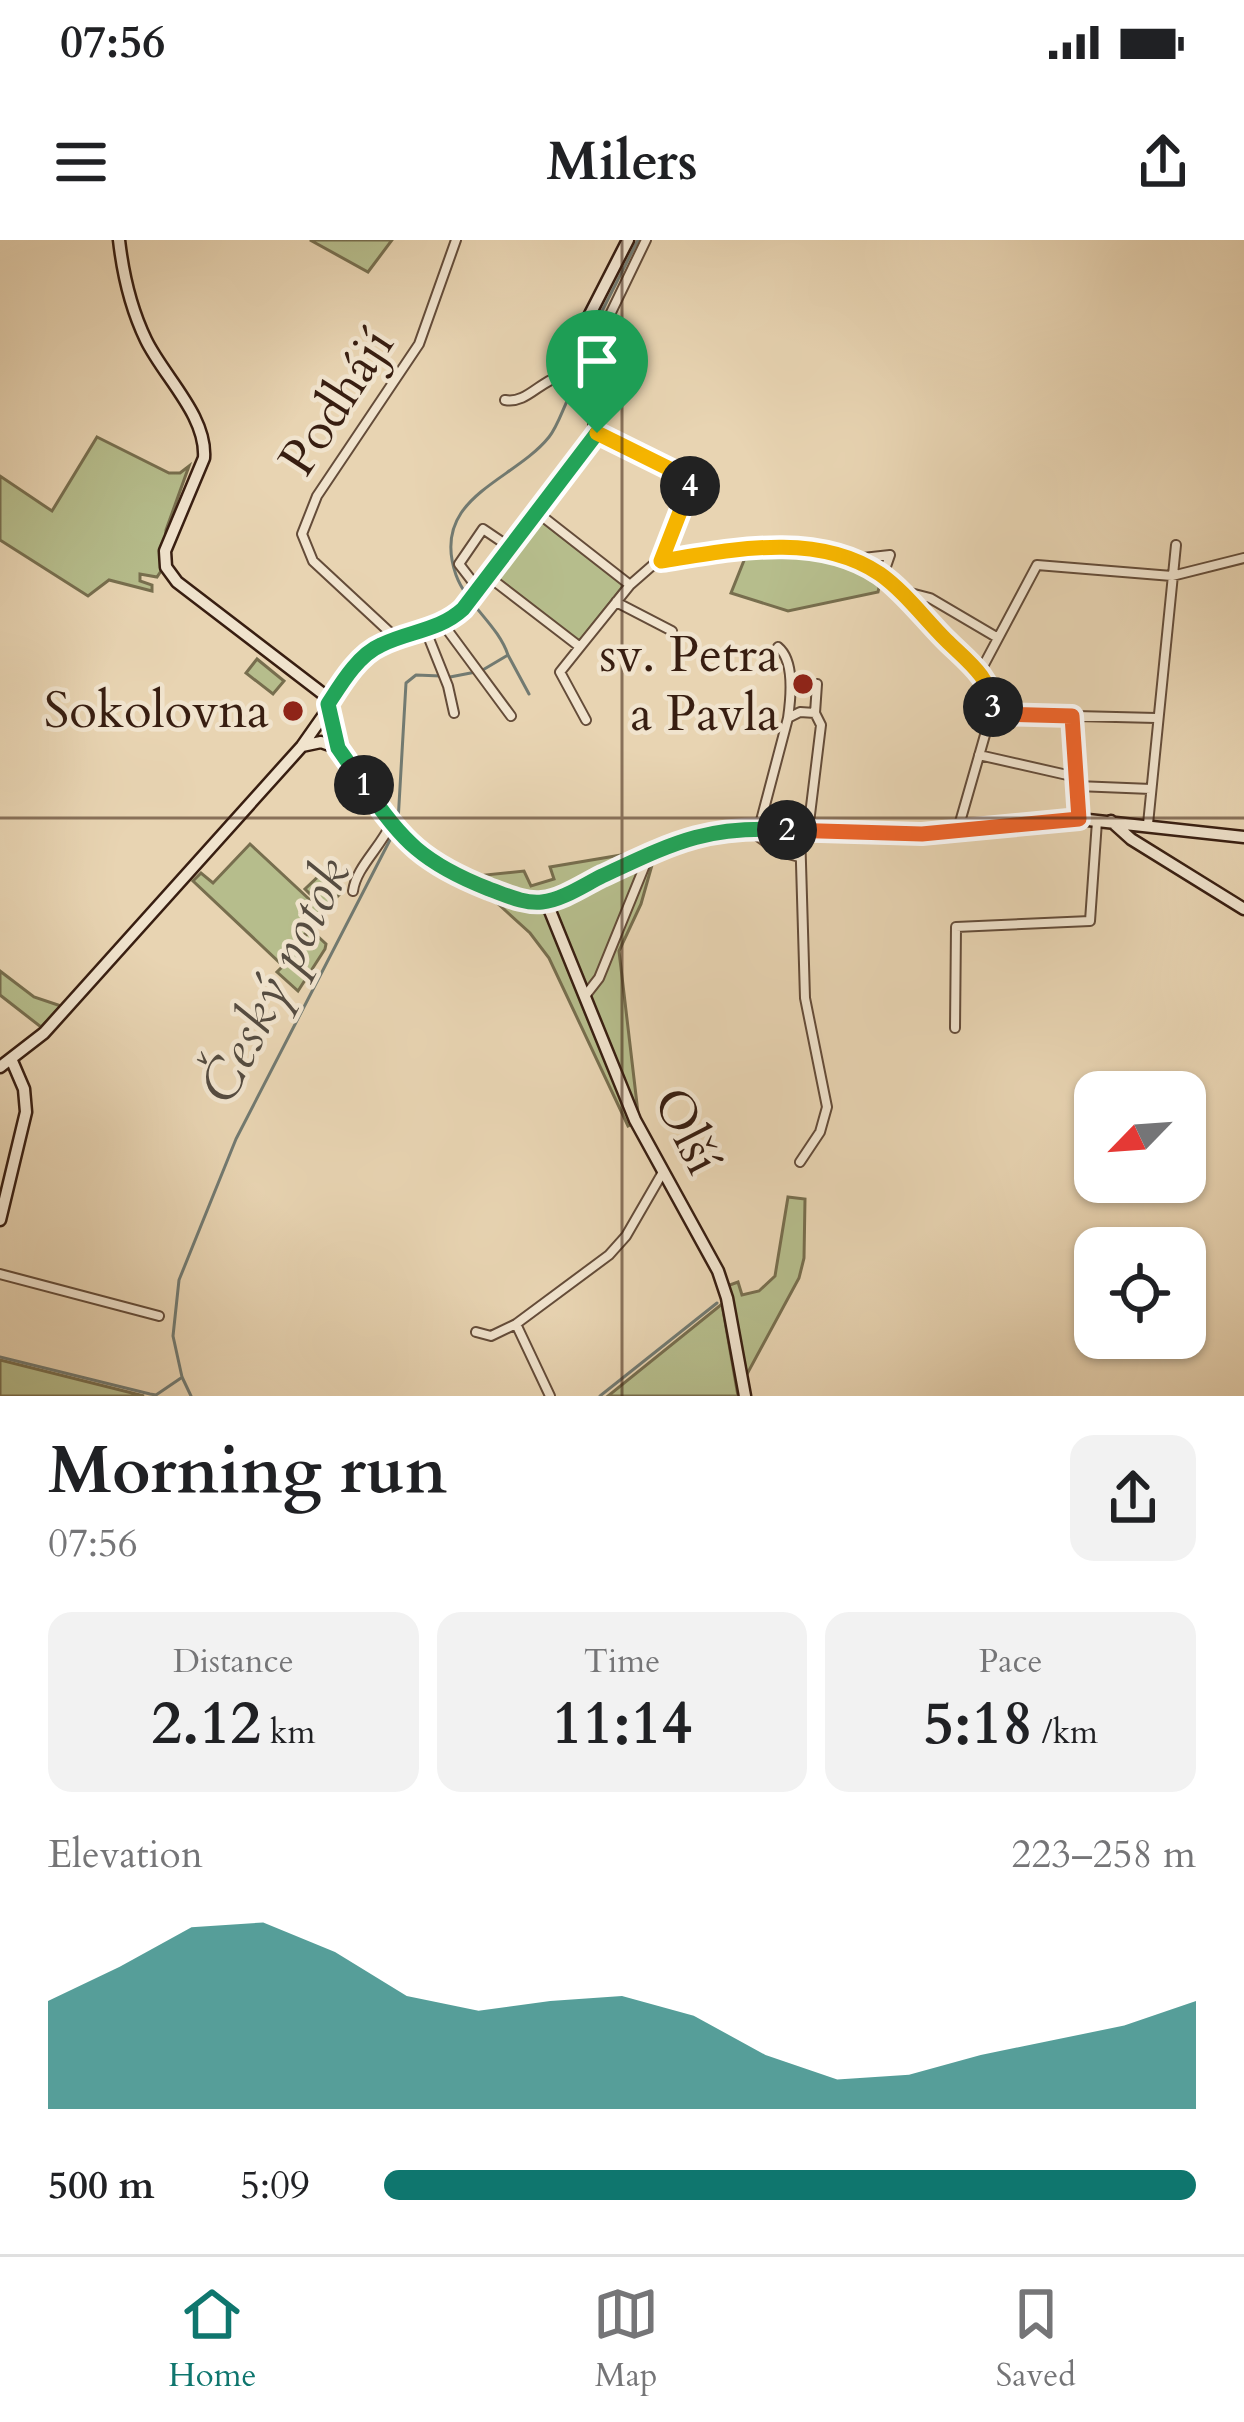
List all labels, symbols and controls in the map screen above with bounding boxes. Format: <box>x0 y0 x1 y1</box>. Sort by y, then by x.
text: 07:56 <box>60 12 165 73</box>
text: Milers <box>546 126 698 199</box>
icon: menu <box>48 129 114 195</box>
icon: share <box>1130 129 1196 195</box>
pin <box>546 310 648 433</box>
street label: Podhájí <box>263 314 411 490</box>
icon: arrive <box>564 328 630 394</box>
pin: 4 <box>660 456 720 516</box>
text: 4 <box>682 463 698 508</box>
place label: sv. Petra a Pavla <box>599 620 779 749</box>
marker: sv. Petra a Pavla <box>790 671 816 697</box>
place label: Sokolovna <box>44 676 269 746</box>
pin: 3 <box>963 677 1023 737</box>
text: 3 <box>985 684 1001 729</box>
marker: Sokolovna <box>280 698 306 724</box>
pin: 1 <box>334 755 394 815</box>
text: 1 <box>356 762 372 807</box>
pin: 2 <box>757 800 817 860</box>
text: 2 <box>779 807 795 852</box>
water label: Český potok <box>183 845 369 1116</box>
north arrow <box>1074 1071 1206 1203</box>
map controls <box>1074 1071 1206 1359</box>
street label: Olší <box>636 1076 738 1186</box>
button: locate <box>1074 1227 1206 1359</box>
text: Morning run <box>48 1427 447 1516</box>
button: share <box>1070 1435 1196 1561</box>
text: 07:56 <box>48 1517 138 1570</box>
text: Distance <box>173 1639 294 1684</box>
text: Time <box>584 1639 660 1684</box>
text: Pace <box>979 1639 1043 1684</box>
text: 2.12 <box>151 1684 261 1765</box>
text: 11:14 <box>552 1684 692 1765</box>
text: 5:18 <box>923 1684 1033 1765</box>
text: km <box>261 1710 315 1755</box>
text: /km <box>1033 1710 1098 1755</box>
text: Elevation <box>48 1828 203 1881</box>
text: 223–258 m <box>1011 1828 1196 1881</box>
text: 500 m <box>48 2159 154 2212</box>
text: 5:09 <box>240 2159 310 2212</box>
tab: Home <box>168 2281 257 2398</box>
tab: Map <box>593 2281 659 2398</box>
tab: Saved <box>996 2281 1076 2398</box>

